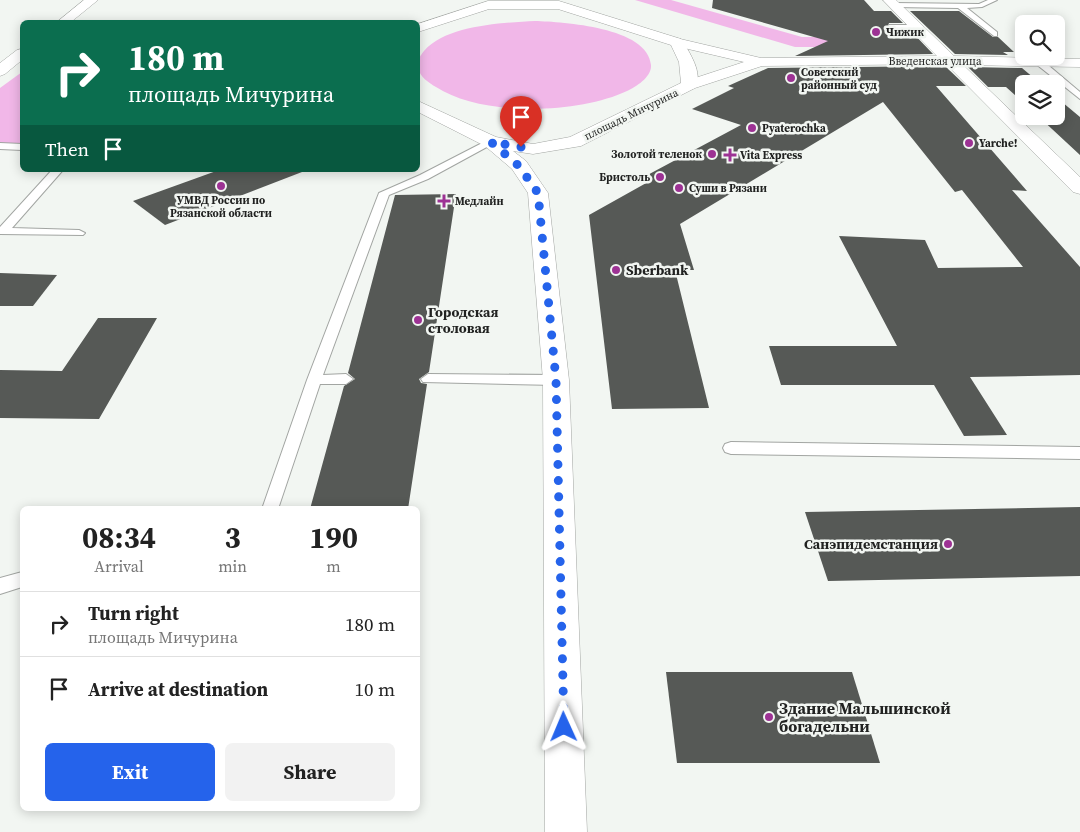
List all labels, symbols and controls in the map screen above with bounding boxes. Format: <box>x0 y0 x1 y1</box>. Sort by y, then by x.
map controls <box>1015 15 1065 125</box>
button: search <box>1015 15 1065 65</box>
place label: Чижик <box>886 25 924 40</box>
marker: Чижик <box>870 26 882 38</box>
text: 180 m <box>128 34 224 82</box>
icon: right <box>45 40 110 105</box>
street label: Введенская улица <box>889 54 982 69</box>
place label: Советский районный суд <box>801 65 877 93</box>
marker: Советский районный суд <box>785 72 797 84</box>
button: layers <box>1015 75 1065 125</box>
text: площадь Мичурина <box>128 79 334 109</box>
street label: площадь Мичурина <box>582 85 681 144</box>
pin <box>500 96 542 147</box>
icon: arrive <box>507 103 535 131</box>
place label: Pyaterochka <box>762 121 826 136</box>
marker: Pyaterochka <box>746 122 758 134</box>
icon: arrive <box>99 135 127 163</box>
text: Then <box>45 136 89 162</box>
place label: Yarche! <box>979 136 1017 151</box>
marker: Yarche! <box>963 137 975 149</box>
place label: Золотой теленок <box>611 147 703 162</box>
marker: Золотой теленок <box>706 148 718 160</box>
place label: Vita Express <box>740 148 802 163</box>
marker: Vita Express <box>724 149 736 161</box>
place label: Бристоль <box>599 170 650 185</box>
marker: Бристоль <box>654 171 666 183</box>
marker: УМВД России по Рязанской области <box>215 180 227 192</box>
place label: Суши в Рязани <box>689 181 767 196</box>
marker: Суши в Рязани <box>673 182 685 194</box>
place label: УМВД России по Рязанской области <box>170 193 272 221</box>
marker: Медлайн <box>437 194 451 208</box>
place label: Медлайн <box>455 194 504 209</box>
place label: Sberbank <box>626 260 689 280</box>
marker: Sberbank <box>610 264 622 276</box>
place label: Городская столовая <box>428 302 498 338</box>
marker: Городская столовая <box>412 314 424 326</box>
text: 08:34 <box>82 517 156 558</box>
text: 3 <box>224 517 241 558</box>
text: 190 <box>309 517 358 558</box>
place label: Санэпидемстанция <box>804 534 938 554</box>
marker: Санэпидемстанция <box>942 538 954 550</box>
text: Arrival <box>94 555 144 577</box>
text: min <box>218 555 247 577</box>
text: m <box>326 555 341 577</box>
text: Turn right <box>88 600 179 626</box>
icon: right <box>45 610 73 638</box>
text: 180 m <box>345 611 395 637</box>
text: площадь Мичурина <box>88 626 238 648</box>
icon: arrive <box>45 675 73 703</box>
text: Arrive at destination <box>88 676 268 702</box>
text: 10 m <box>354 676 395 702</box>
place label: Здание Мальшинской богадельни <box>779 697 951 737</box>
position arrow <box>537 700 589 752</box>
marker: Здание Мальшинской богадельни <box>763 711 775 723</box>
button: Exit <box>45 743 215 801</box>
button: Share <box>225 743 395 801</box>

